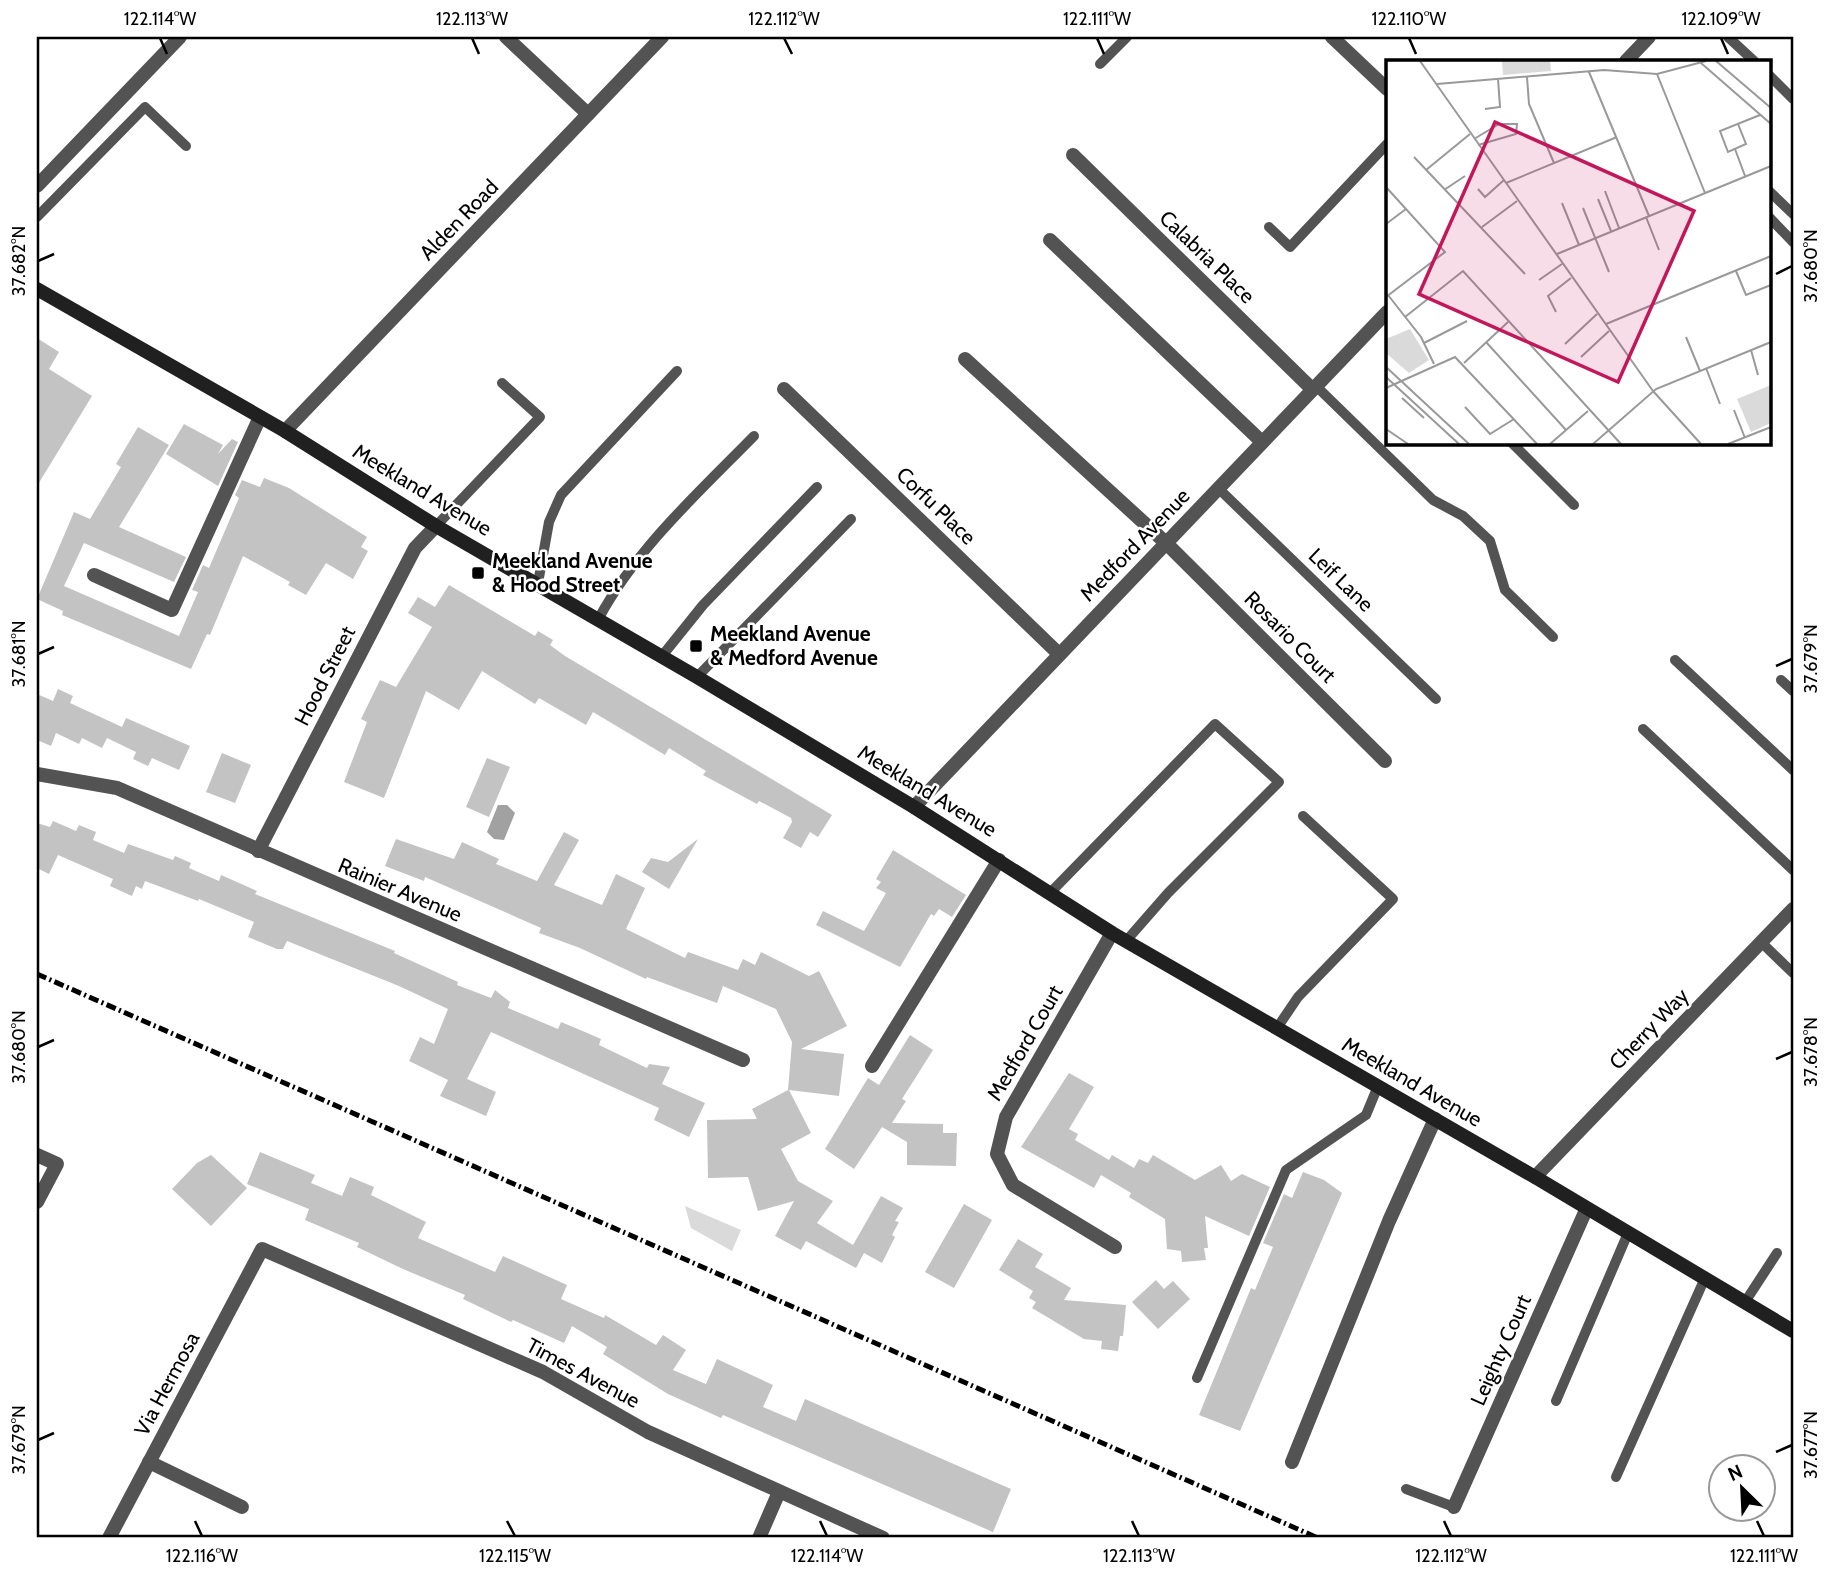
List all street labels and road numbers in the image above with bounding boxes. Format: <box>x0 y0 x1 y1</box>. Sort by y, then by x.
street label: Alden Road <box>414 174 503 265</box>
street label: Calabria Place <box>1155 205 1260 308</box>
street label: Meekland Avenue <box>348 438 496 541</box>
street label: Corfu Place <box>891 462 981 550</box>
street label: Medford Avenue <box>1075 483 1195 606</box>
street label: Leif Lane <box>1304 543 1379 617</box>
street label: Rosario Court <box>1239 586 1341 688</box>
street label: Hood Street <box>289 622 360 730</box>
street label: Meekland Avenue <box>853 739 1001 842</box>
street label: Rainier Avenue <box>335 852 466 927</box>
street label: Medford Court <box>981 981 1068 1105</box>
street label: Cherry Way <box>1604 983 1694 1074</box>
street label: Meekland Avenue <box>1338 1031 1487 1132</box>
street label: Leighty Court <box>1465 1291 1536 1409</box>
street label: Via Hermosa <box>129 1328 204 1440</box>
street label: Times Avenue <box>522 1332 644 1413</box>

